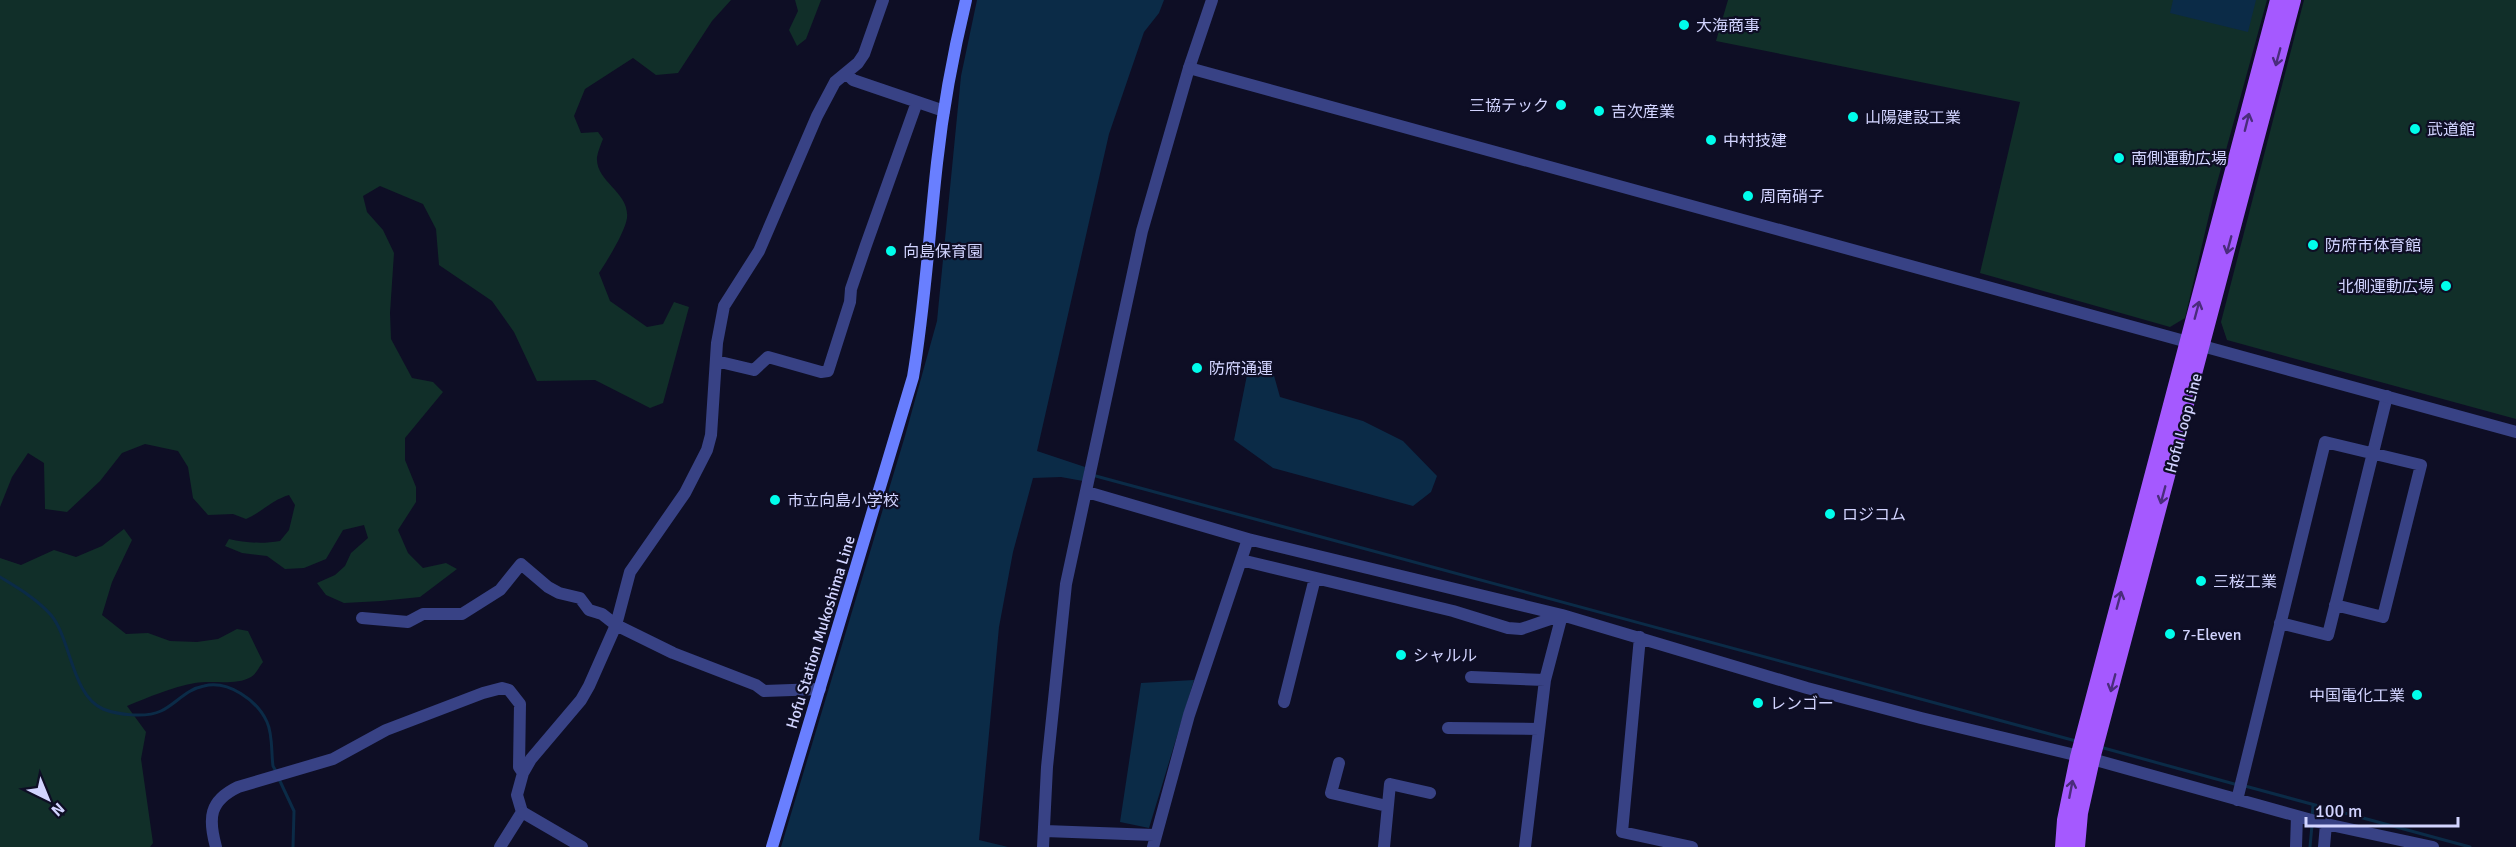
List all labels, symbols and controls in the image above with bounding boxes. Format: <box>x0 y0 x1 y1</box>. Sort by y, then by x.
place label: 大海商事 <box>1696 16 1760 36</box>
marker: 大海商事 <box>1677 18 1691 32</box>
one-way arrow <box>2272 47 2284 66</box>
place label: 三協テック <box>1469 96 1549 116</box>
marker: 三協テック <box>1554 98 1568 112</box>
place label: 吉次産業 <box>1611 102 1675 122</box>
marker: 吉次産業 <box>1592 104 1606 118</box>
place label: 山陽建設工業 <box>1865 108 1961 128</box>
marker: 山陽建設工業 <box>1846 110 1860 124</box>
one-way arrow <box>2242 113 2253 132</box>
place label: 武道館 <box>2427 120 2475 140</box>
marker: 武道館 <box>2408 122 2422 136</box>
place label: 中村技建 <box>1723 131 1787 151</box>
marker: 中村技建 <box>1704 133 1718 147</box>
place label: 南側運動広場 <box>2131 149 2227 169</box>
marker: 南側運動広場 <box>2112 151 2126 165</box>
place label: 周南硝子 <box>1760 187 1824 207</box>
marker: 周南硝子 <box>1741 189 1755 203</box>
one-way arrow <box>2223 236 2235 255</box>
place label: 防府市体育館 <box>2325 236 2421 256</box>
marker: 防府市体育館 <box>2306 238 2320 252</box>
place label: 向島保育園 <box>903 242 983 262</box>
marker: 向島保育園 <box>884 244 898 258</box>
place label: 北側運動広場 <box>2338 277 2434 297</box>
marker: 北側運動広場 <box>2439 279 2453 293</box>
one-way arrow <box>2191 301 2203 320</box>
place label: 防府通運 <box>1209 359 1273 379</box>
marker: 防府通運 <box>1190 361 1204 375</box>
street label: Hofu Loop Line <box>2161 371 2207 475</box>
one-way arrow <box>2157 485 2169 504</box>
place label: 市立向島小学校 <box>787 491 899 511</box>
marker: 市立向島小学校 <box>768 493 782 507</box>
place label: ロジコム <box>1842 505 1906 525</box>
marker: ロジコム <box>1823 507 1837 521</box>
street label: Hofu Station Mukoshima Line <box>782 533 860 731</box>
place label: 三桜工業 <box>2213 572 2277 592</box>
marker: 三桜工業 <box>2194 574 2208 588</box>
one-way arrow <box>2114 591 2125 610</box>
place label: 7-Eleven <box>2182 625 2241 645</box>
marker: 7-Eleven <box>2163 627 2177 641</box>
place label: シャルル <box>1413 646 1477 666</box>
marker: シャルル <box>1394 648 1408 662</box>
one-way arrow <box>2107 673 2118 692</box>
place label: 中国電化工業 <box>2309 686 2405 706</box>
marker: 中国電化工業 <box>2410 688 2424 702</box>
place label: レンゴー <box>1770 694 1834 714</box>
marker: レンゴー <box>1751 696 1765 710</box>
north arrow <box>18 769 78 829</box>
one-way arrow <box>2066 780 2077 799</box>
scale bar <box>2306 790 2458 828</box>
text: N <box>47 798 68 820</box>
text: 100 m <box>2315 800 2362 822</box>

